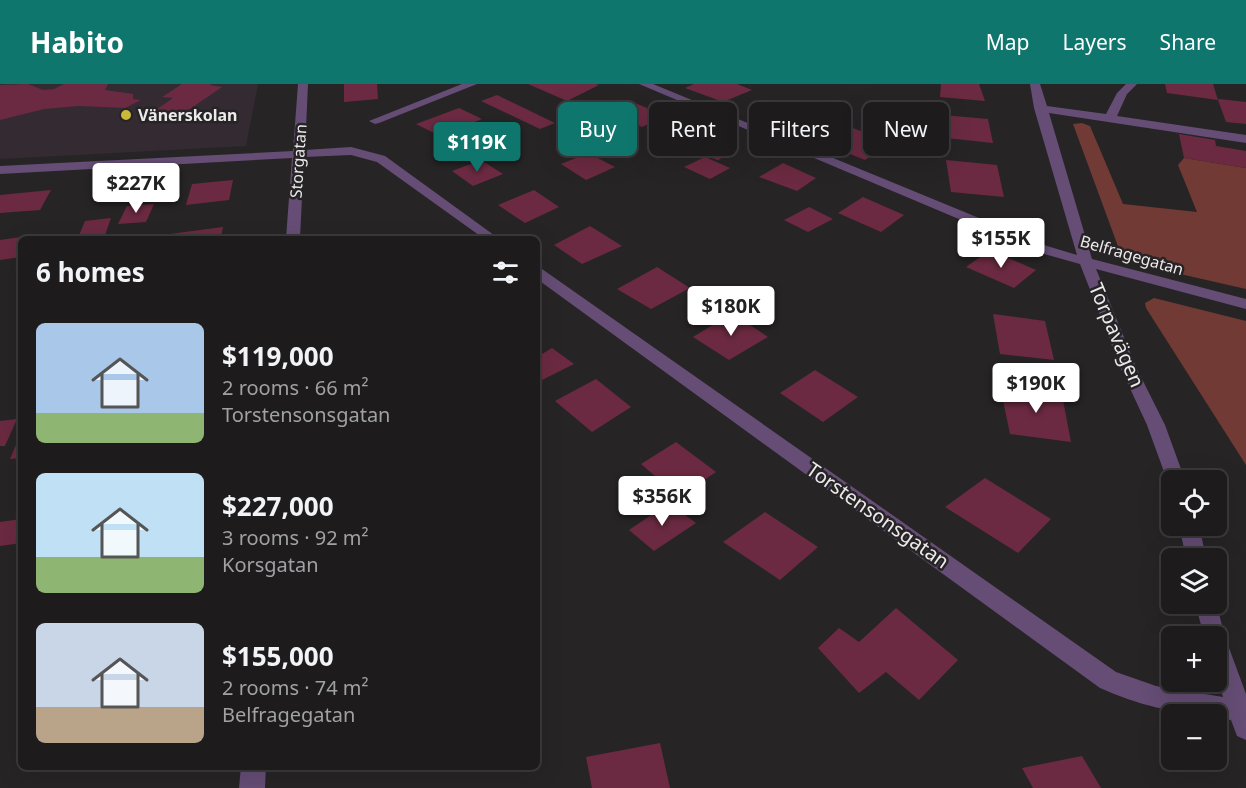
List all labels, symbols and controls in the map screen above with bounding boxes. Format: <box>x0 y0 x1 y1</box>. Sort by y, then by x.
text: Habito <box>30 23 124 61</box>
text: Map <box>986 28 1030 56</box>
text: Layers <box>1063 28 1127 56</box>
text: Share <box>1160 28 1216 56</box>
chip: Buy <box>558 102 637 156</box>
chip: Rent <box>649 102 737 156</box>
chip: Filters <box>749 102 851 156</box>
chip: New <box>863 102 949 156</box>
place label: Vänerskolan <box>138 104 237 126</box>
marker: Vänerskolan <box>119 108 133 122</box>
pin: $119K <box>435 122 519 173</box>
street label: Storgatan <box>284 123 312 199</box>
text: $119K <box>447 128 507 155</box>
pin: $227K <box>94 163 178 214</box>
text: $227K <box>106 169 166 196</box>
pin: $155K <box>959 218 1043 269</box>
text: $155K <box>971 224 1031 251</box>
street label: Belfragegatan <box>1078 230 1186 280</box>
text: 6 homes <box>36 254 145 290</box>
icon: filters <box>489 256 522 289</box>
street label: Torpavägen <box>1083 279 1151 391</box>
pin: $180K <box>689 286 773 337</box>
text: $180K <box>701 292 761 319</box>
text: $119,000 <box>222 338 334 374</box>
icon: home <box>84 347 156 419</box>
pin: $190K <box>994 363 1078 414</box>
text: $190K <box>1006 369 1066 396</box>
text: 2 rooms · 66 m² <box>222 374 369 401</box>
text: Torstensonsgatan <box>222 401 390 428</box>
street label: Torstensonsgatan <box>801 456 955 574</box>
map controls <box>1161 470 1227 770</box>
button: locate <box>1161 470 1227 536</box>
pin: $356K <box>620 476 704 527</box>
text: $356K <box>632 482 692 509</box>
text: $227,000 <box>222 488 334 524</box>
icon: home <box>84 497 156 569</box>
text: 3 rooms · 92 m² <box>222 524 369 551</box>
button: layers <box>1161 548 1227 614</box>
text: Korsgatan <box>222 551 319 578</box>
button: + <box>1161 626 1227 692</box>
text: $155,000 <box>222 638 334 674</box>
icon: home <box>84 647 156 719</box>
text: 2 rooms · 74 m² <box>222 674 369 701</box>
text: Belfragegatan <box>222 701 355 728</box>
button: − <box>1161 704 1227 770</box>

